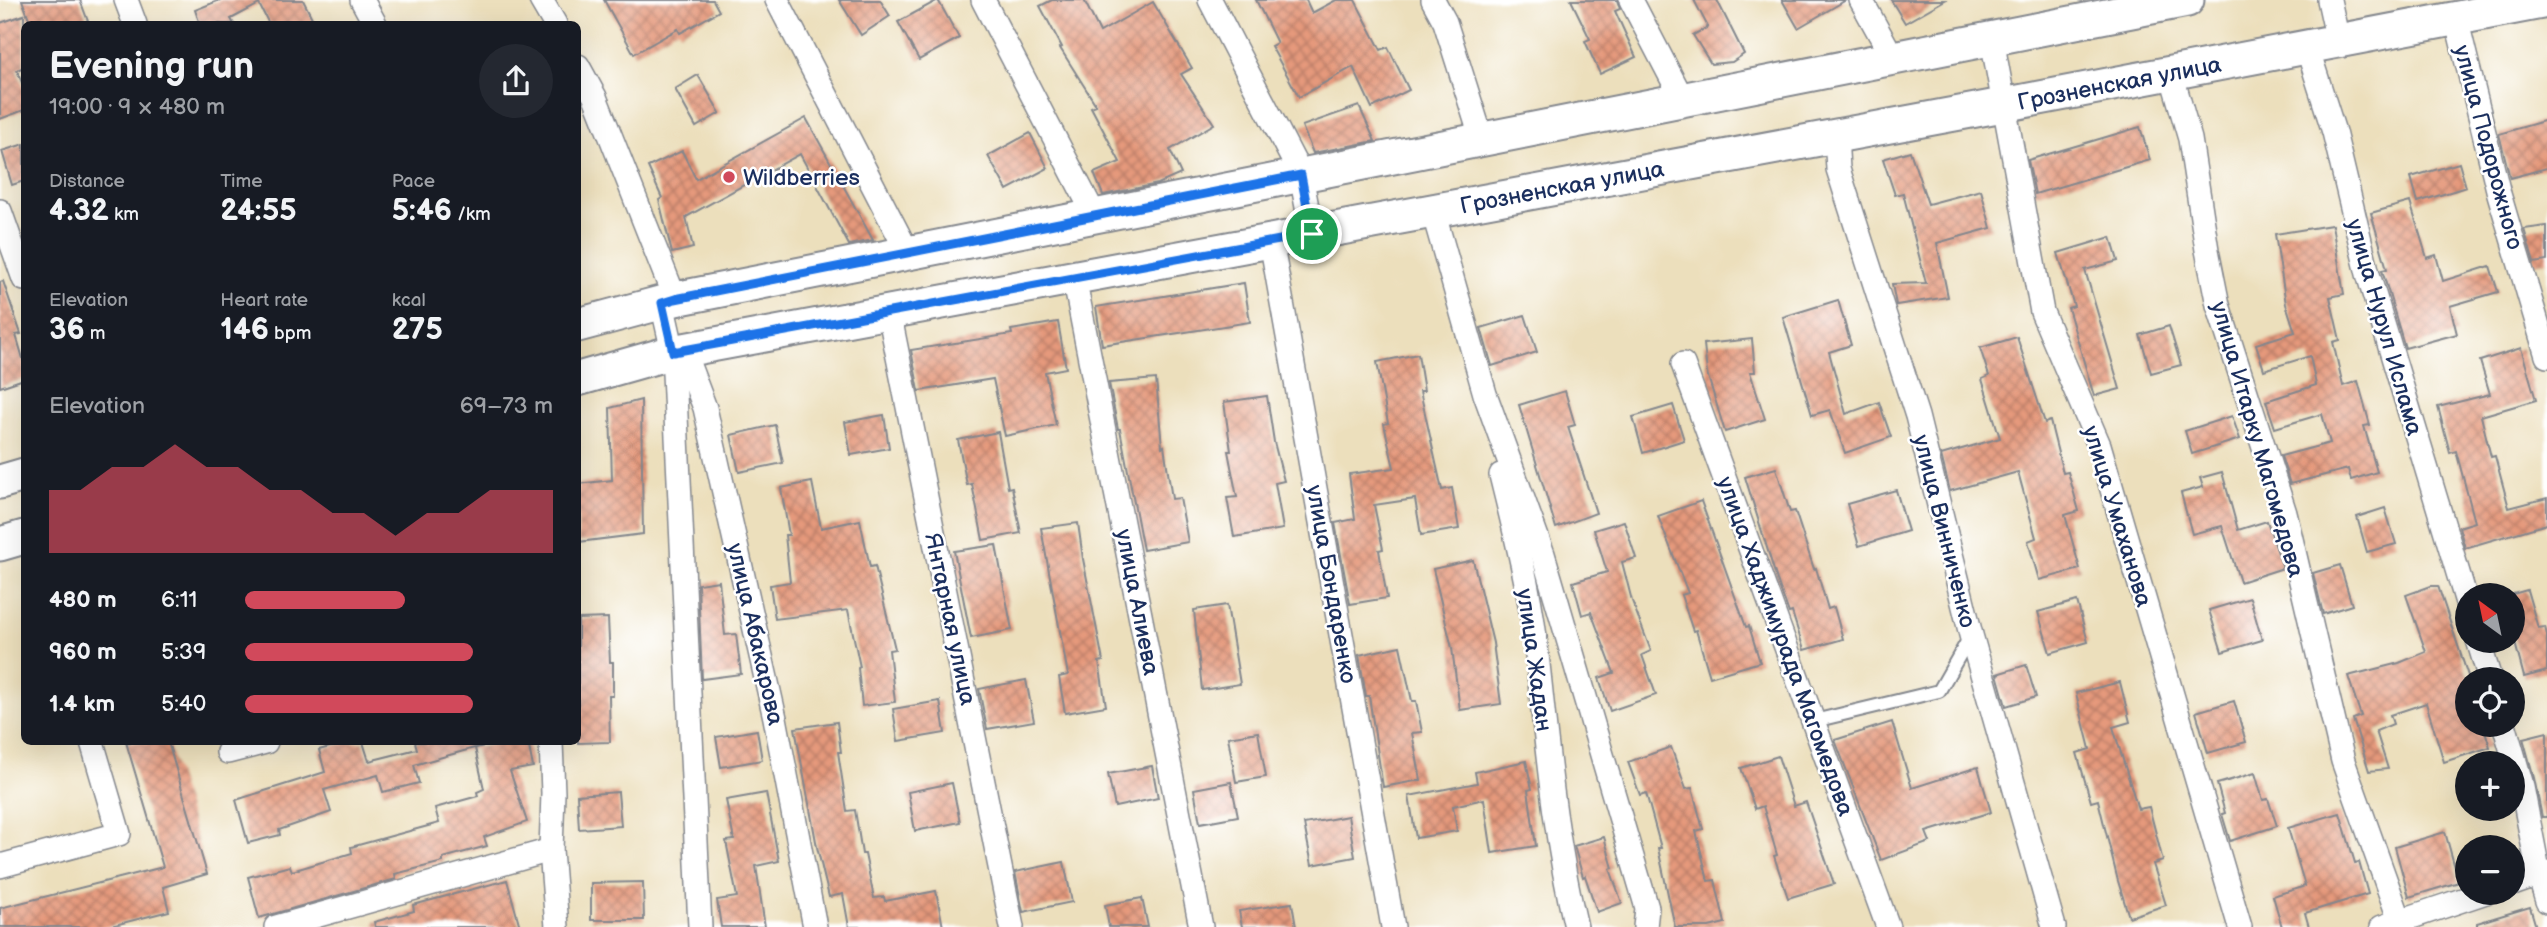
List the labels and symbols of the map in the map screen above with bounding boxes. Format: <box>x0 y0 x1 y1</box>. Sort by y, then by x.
street label: улица Подорожного <box>2447 42 2529 253</box>
street label: Грозненская улица <box>2015 50 2224 117</box>
street label: Грозненская улица <box>1458 155 1667 221</box>
place label: Wildberries <box>743 164 860 192</box>
marker: Wildberries <box>721 169 737 185</box>
pin <box>1282 204 1342 264</box>
street label: улица Нурул Ислама <box>2340 216 2428 439</box>
street label: улица Итарку Магомедова <box>2204 298 2310 581</box>
street label: улица Умаханова <box>2076 422 2158 611</box>
street label: улица Винниченко <box>1907 432 1982 631</box>
street label: улица Хаджимурада Магомедова <box>1710 473 1860 820</box>
street label: улица Бондаренко <box>1300 483 1362 686</box>
street label: улица Алиева <box>1109 527 1165 678</box>
street label: Янтарная улица <box>918 531 982 708</box>
street label: улица Абакарова <box>720 540 790 728</box>
north arrow <box>2455 583 2525 653</box>
street label: улица Жадан <box>1510 587 1558 733</box>

